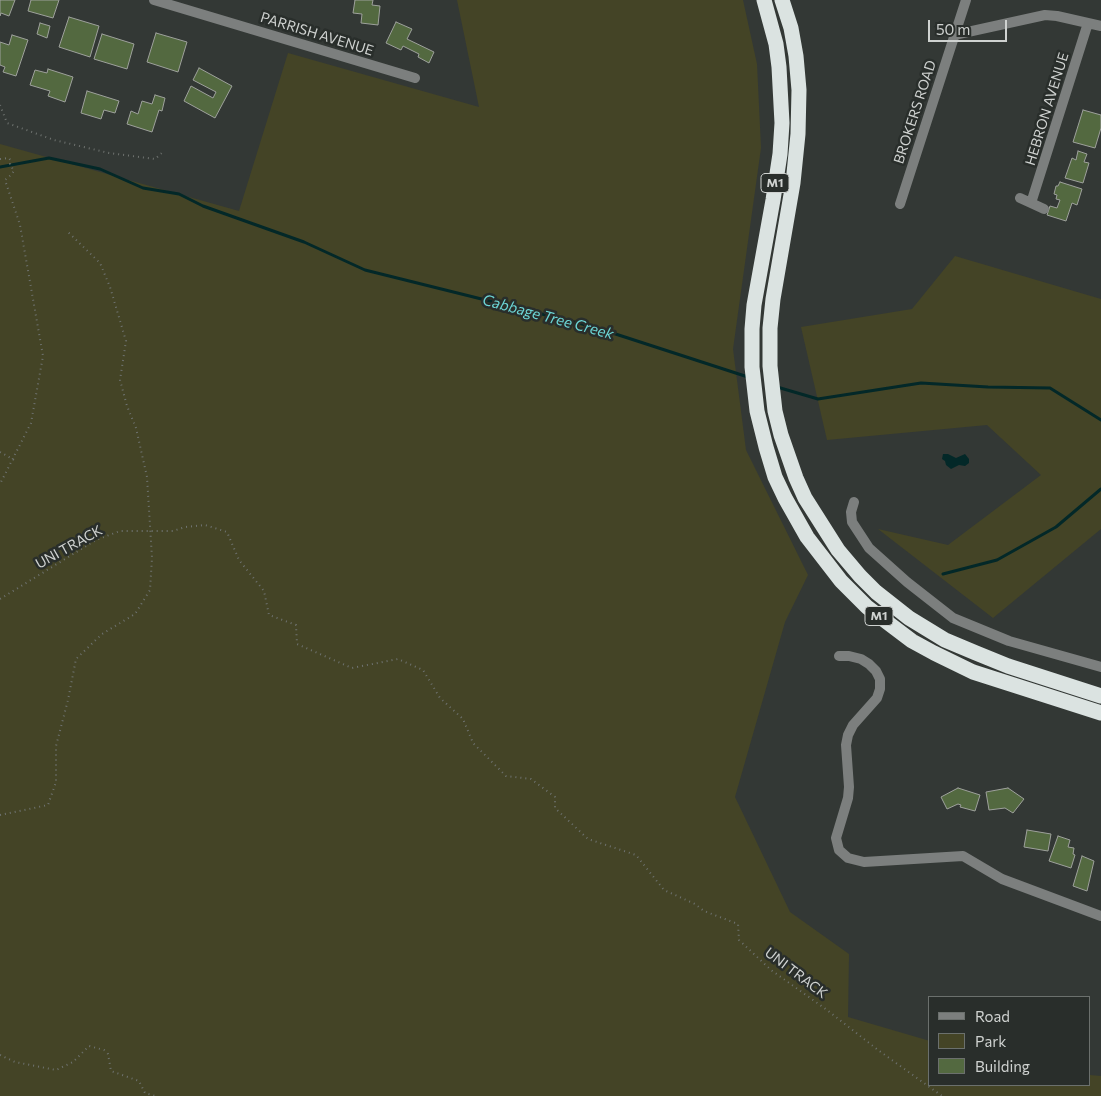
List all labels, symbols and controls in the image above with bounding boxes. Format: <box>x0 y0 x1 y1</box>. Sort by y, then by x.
street label: PARRISH AVENUE <box>258 9 376 59</box>
scale bar <box>931 10 1010 42</box>
text: 50 m <box>936 20 970 38</box>
street label: HEBRON AVENUE <box>1022 50 1072 168</box>
street label: BROKERS ROAD <box>890 58 940 166</box>
road number: M1 <box>761 174 789 192</box>
water label: Cabbage Tree Creek <box>480 291 616 343</box>
street label: UNI TRACK <box>33 522 105 572</box>
road number: M1 <box>865 606 893 626</box>
street label: UNI TRACK <box>761 944 831 1002</box>
legend <box>928 996 1091 1086</box>
text: Road <box>975 1007 1010 1025</box>
text: Park <box>975 1032 1006 1050</box>
text: Building <box>975 1057 1030 1075</box>

